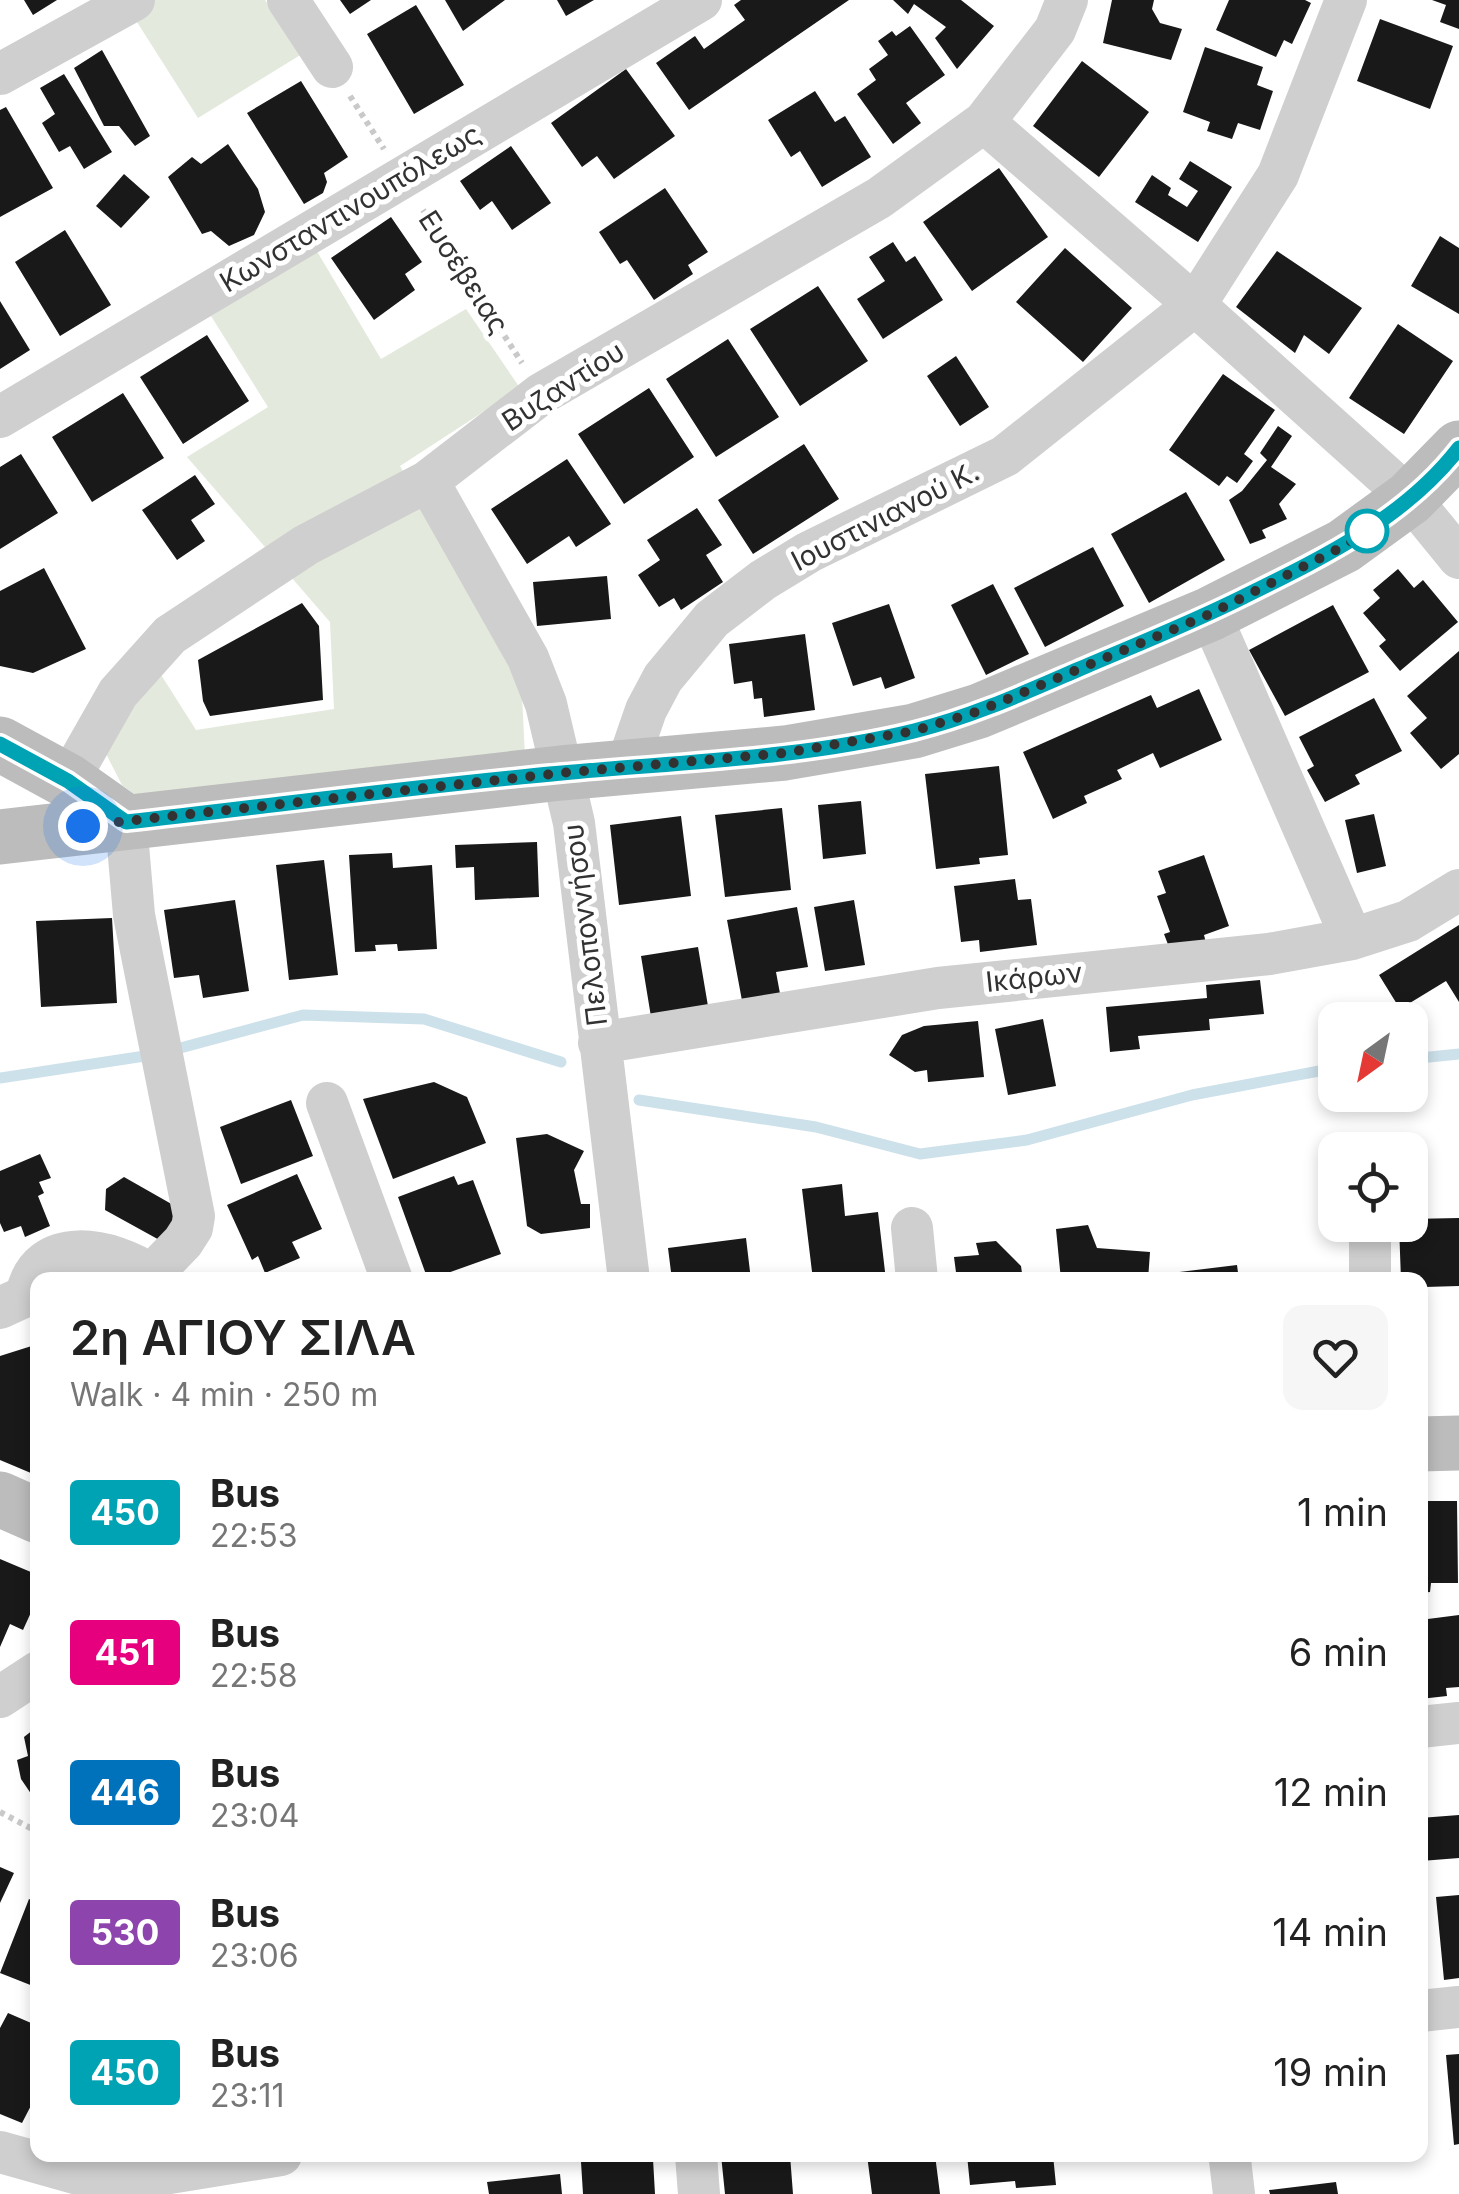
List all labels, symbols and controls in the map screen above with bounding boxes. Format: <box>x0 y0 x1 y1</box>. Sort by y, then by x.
street label: Κωνσταντινουπόλεως <box>213 117 487 299</box>
street label: Ευσέβειας <box>412 204 516 340</box>
street label: Βυζαντίου <box>496 334 630 438</box>
street label: Ιουστινιανού Κ. <box>785 454 985 578</box>
unlabelled marker <box>1346 510 1388 552</box>
your location <box>58 801 108 851</box>
street label: Πελοποννήσου <box>556 822 614 1028</box>
street label: Ικάρων <box>984 955 1084 999</box>
north arrow <box>1318 1002 1428 1112</box>
map controls <box>1318 1002 1428 1242</box>
button: locate <box>1318 1132 1428 1242</box>
button: heart <box>1283 1305 1388 1410</box>
text: 2η ΑΓΙΟΥ ΣΙΛΑ <box>70 1308 416 1367</box>
text: Walk · 4 min · 250 m <box>70 1375 378 1414</box>
text: Bus <box>210 1470 280 1516</box>
text: 1 min <box>1297 1489 1388 1535</box>
text: 450 <box>90 1491 160 1533</box>
text: 22:53 <box>210 1516 297 1555</box>
text: Bus <box>210 1610 280 1656</box>
text: 6 min <box>1289 1629 1388 1675</box>
text: 451 <box>94 1631 156 1673</box>
text: 22:58 <box>210 1656 298 1695</box>
text: Bus <box>210 1750 280 1796</box>
text: 12 min <box>1274 1769 1388 1815</box>
text: 446 <box>90 1771 160 1813</box>
text: 23:04 <box>210 1796 299 1835</box>
text: Bus <box>210 1890 280 1936</box>
text: 14 min <box>1272 1909 1388 1955</box>
text: 530 <box>91 1911 159 1953</box>
text: 23:06 <box>210 1936 299 1975</box>
text: Bus <box>210 2030 280 2076</box>
text: 19 min <box>1273 2049 1388 2095</box>
text: 450 <box>90 2051 160 2093</box>
text: 23:11 <box>210 2076 285 2115</box>

